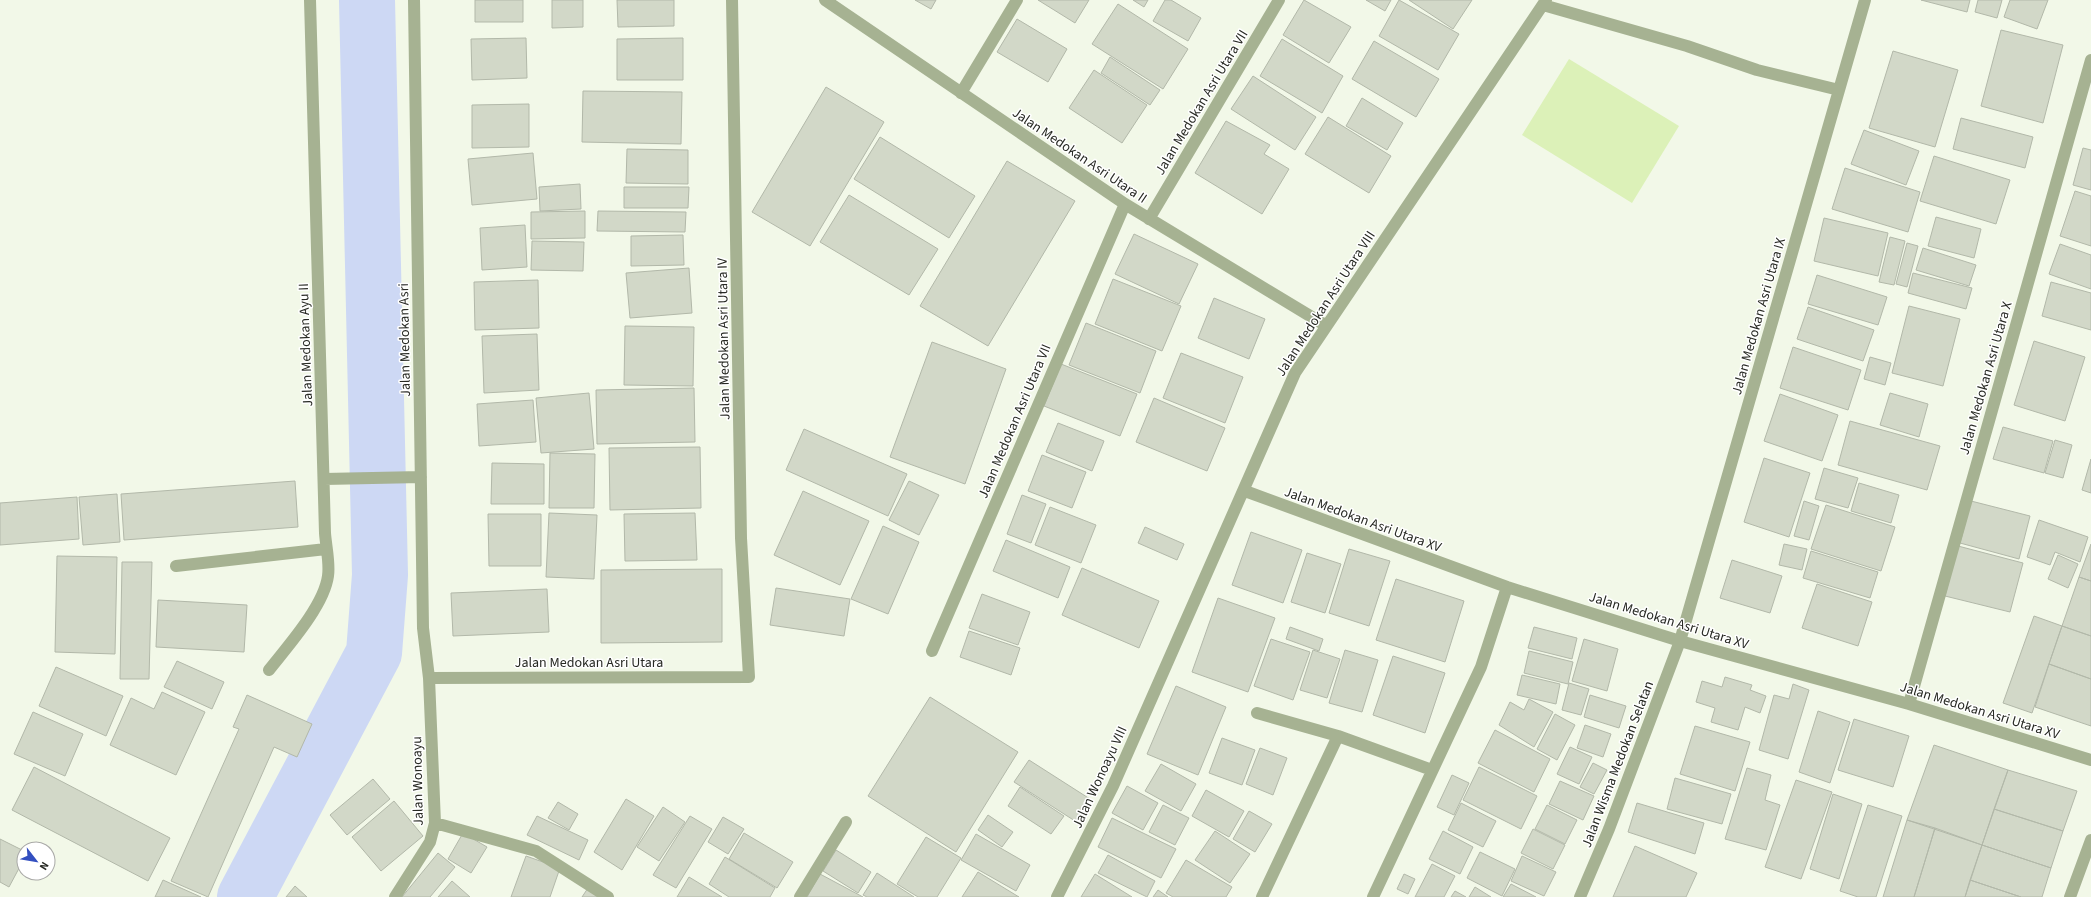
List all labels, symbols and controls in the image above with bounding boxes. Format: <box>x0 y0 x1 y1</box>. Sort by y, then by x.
street label: Jalan Medokan Asri Utara VII <box>1151 26 1253 179</box>
street label: Jalan Medokan Asri Utara II <box>1008 103 1151 209</box>
street label: Jalan Medokan Asri Utara VIII <box>1271 227 1380 380</box>
street label: Jalan Medokan Asri Utara IX <box>1727 236 1791 397</box>
street label: Jalan Medokan Asri Utara IV <box>713 257 735 420</box>
street label: Jalan Medokan Ayu II <box>294 283 318 407</box>
street label: Jalan Medokan Asri <box>394 283 416 397</box>
street label: Jalan Medokan Asri Utara X <box>1954 299 2017 457</box>
street label: Jalan Medokan Asri Utara VII <box>973 341 1057 502</box>
street label: Jalan Medokan Asri Utara XV <box>1281 482 1445 558</box>
street label: Jalan Medokan Asri Utara XV <box>1587 587 1752 655</box>
street label: Jalan Medokan Asri Utara <box>515 653 663 673</box>
street label: Jalan Medokan Asri Utara XV <box>1898 677 2063 745</box>
street label: Jalan Wisma Medokan Selatan <box>1577 678 1659 851</box>
street label: Jalan Wonoayu VIII <box>1067 723 1132 832</box>
street label: Jalan Wonoayu <box>407 736 429 826</box>
north arrow <box>16 841 56 881</box>
text: N <box>36 859 52 873</box>

